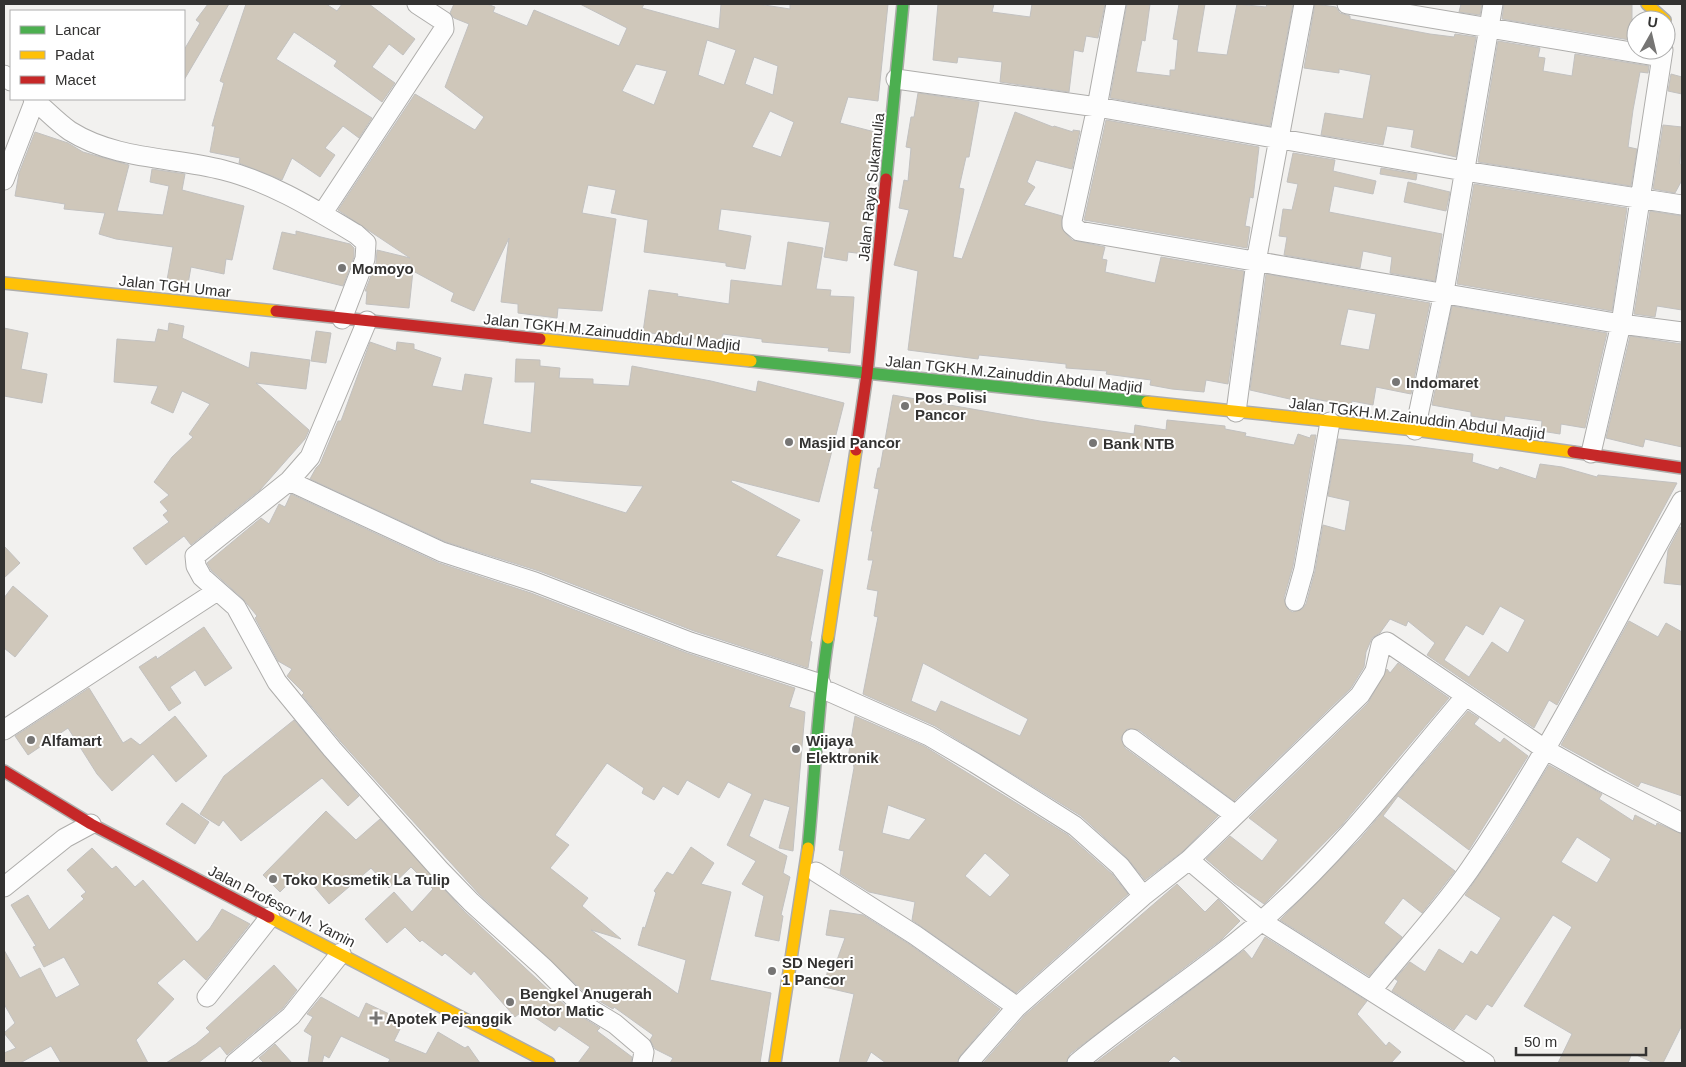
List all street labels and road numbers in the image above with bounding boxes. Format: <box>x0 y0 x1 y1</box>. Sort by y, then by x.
street label: Jalan Raya Sukamulia <box>855 111 887 262</box>
street label: Jalan TGH Umar <box>118 272 232 300</box>
street label: Jalan TGKH.M.Zainuddin Abdul Madjid <box>483 310 741 354</box>
street label: Jalan TGKH.M.Zainuddin Abdul Madjid <box>885 352 1143 396</box>
street label: Jalan TGKH.M.Zainuddin Abdul Madjid <box>1288 394 1546 442</box>
street label: Jalan Profesor M. Yamin <box>206 861 358 951</box>

